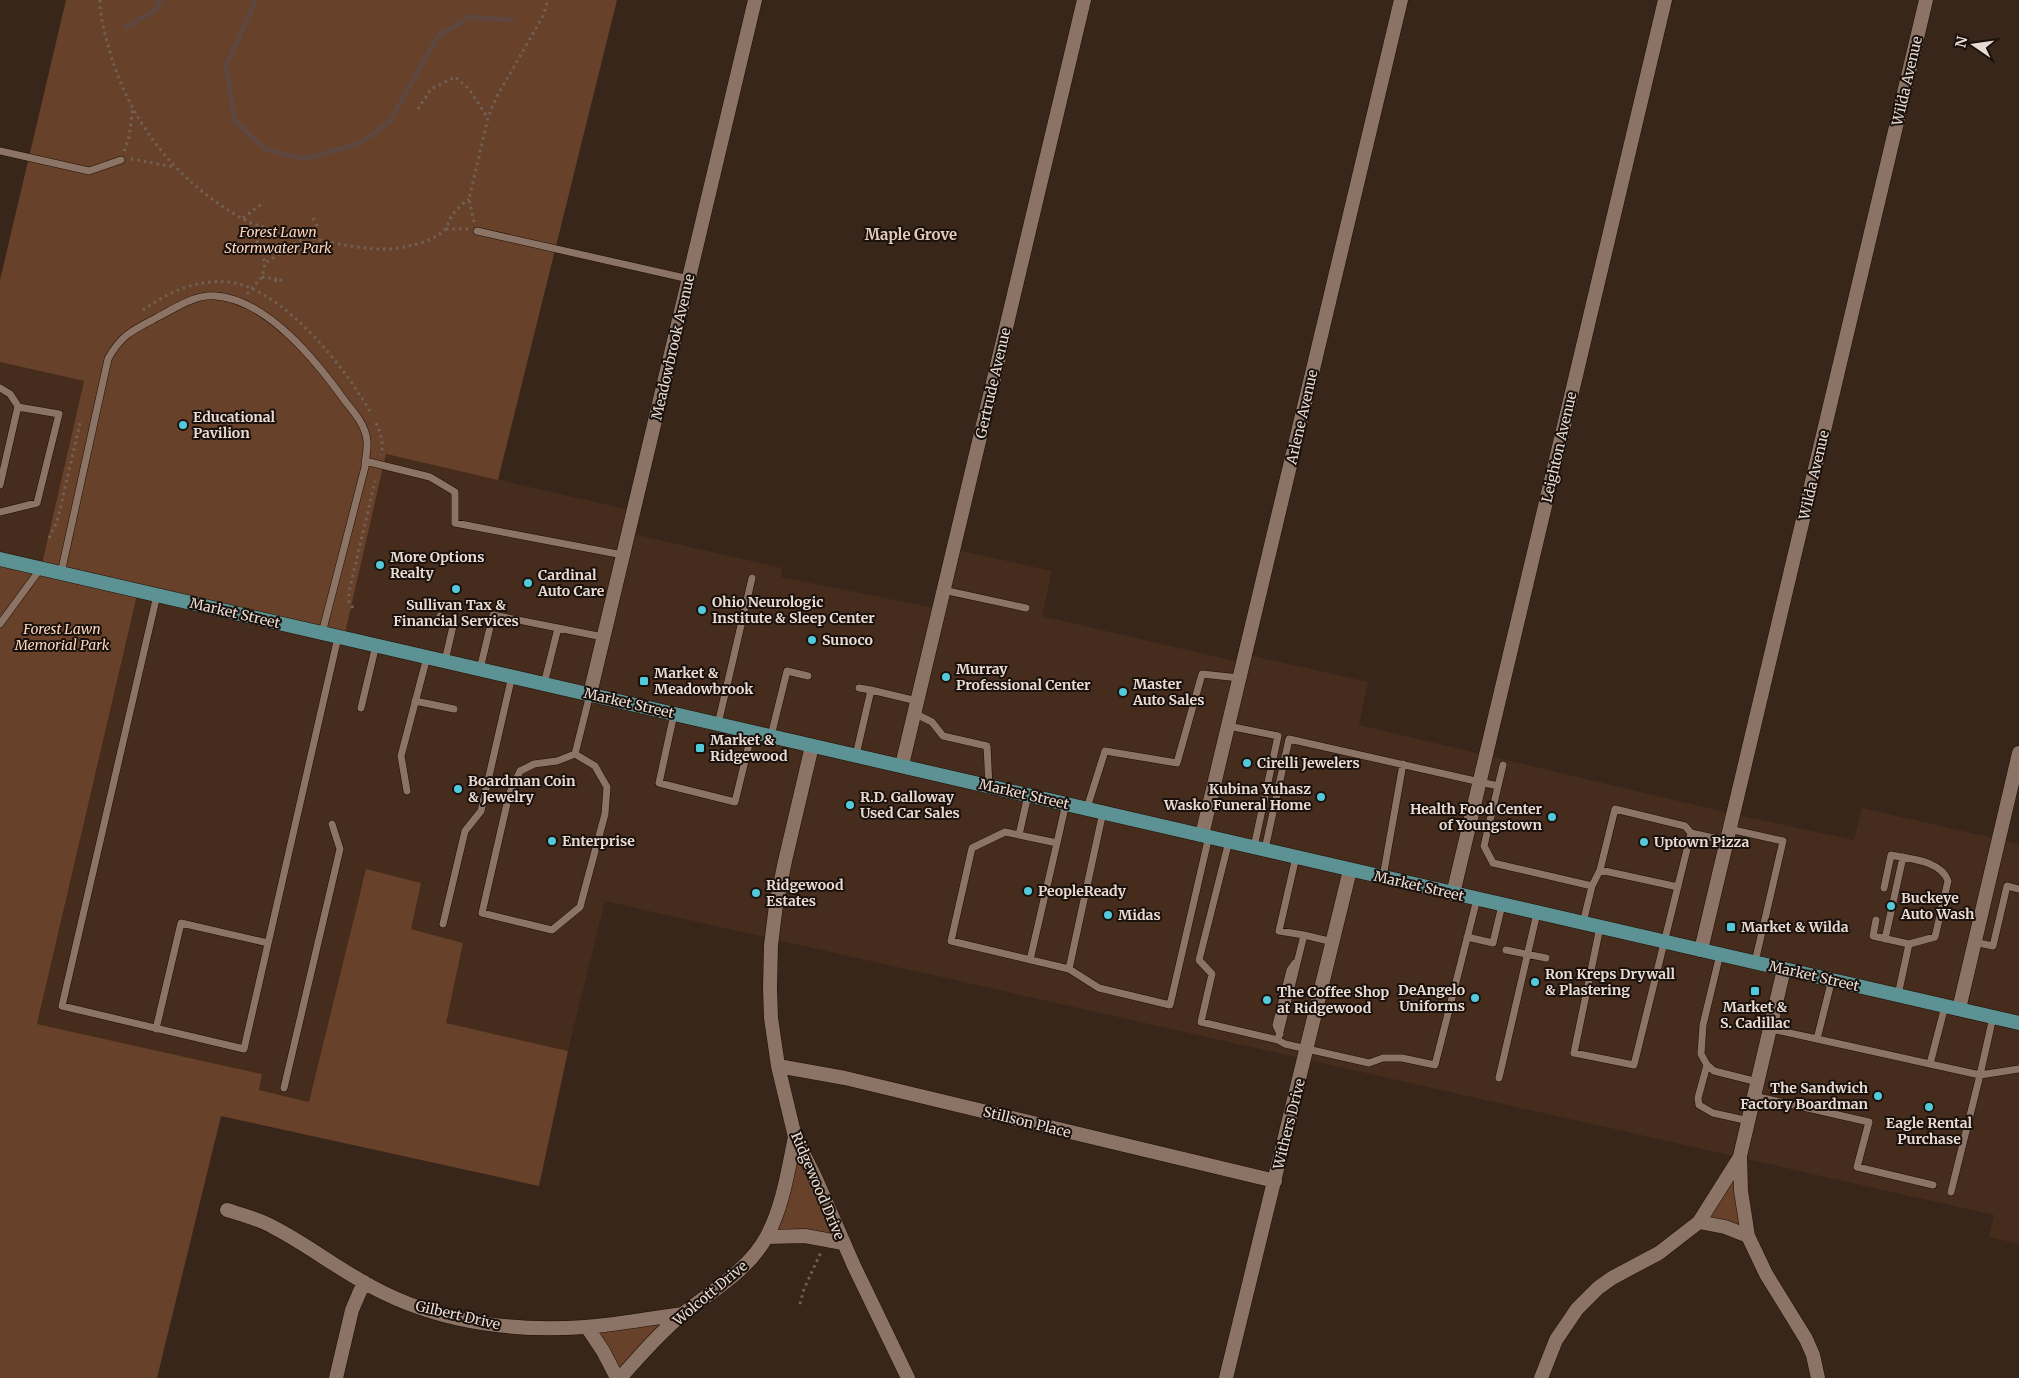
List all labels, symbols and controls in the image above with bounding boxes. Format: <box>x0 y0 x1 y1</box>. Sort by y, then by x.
north arrow <box>1949 20 1999 70</box>
street label: Wilda Avenue <box>1888 35 1926 128</box>
text: N <box>1951 35 1971 49</box>
park label: Forest Lawn Stormwater Park <box>224 223 332 257</box>
district label: Maple Grove <box>865 225 957 244</box>
street label: Meadowbrook Avenue <box>647 272 699 422</box>
street label: Gertrude Avenue <box>972 326 1014 440</box>
street label: Arlene Avenue <box>1282 368 1322 467</box>
street label: Leighton Avenue <box>1538 390 1580 504</box>
place label: Educational Pavilion <box>193 408 276 442</box>
marker: Educational Pavilion <box>177 419 189 431</box>
street label: Wilda Avenue <box>1795 429 1833 522</box>
place label: More Options Realty <box>390 548 484 582</box>
marker: More Options Realty <box>374 559 386 571</box>
place label: Cardinal Auto Care <box>537 566 605 600</box>
marker: Cardinal Auto Care <box>522 577 534 589</box>
marker: Sullivan Tax & Financial Services <box>450 583 462 595</box>
place label: Ohio Neurologic Institute & Sleep Center <box>712 593 875 627</box>
street label: Market Street <box>188 594 282 632</box>
place label: Sullivan Tax & Financial Services <box>393 596 519 630</box>
marker: Ohio Neurologic Institute & Sleep Center <box>696 604 708 616</box>
park label: Forest Lawn Memorial Park <box>14 620 110 654</box>
place label: Sunoco <box>822 631 873 649</box>
marker: Sunoco <box>806 634 818 646</box>
place label: Murray Professional Center <box>956 660 1091 694</box>
place label: Market & Meadowbrook <box>654 664 754 698</box>
marker: Murray Professional Center <box>940 671 952 683</box>
marker: Market & Meadowbrook <box>638 675 650 687</box>
place label: Master Auto Sales <box>1132 675 1204 709</box>
street label: Market Street <box>582 684 676 722</box>
marker: Master Auto Sales <box>1117 686 1129 698</box>
place label: Market & Ridgewood <box>710 731 788 765</box>
marker: Market & Ridgewood <box>694 742 706 754</box>
place label: Cirelli Jewelers <box>1257 754 1360 772</box>
marker: Cirelli Jewelers <box>1241 757 1253 769</box>
place label: Boardman Coin & Jewelry <box>468 772 576 806</box>
street label: Market Street <box>977 775 1071 813</box>
place label: Kubina Yuhasz Wasko Funeral Home <box>1163 780 1311 814</box>
marker: Boardman Coin & Jewelry <box>452 783 464 795</box>
place label: R.D. Galloway Used Car Sales <box>860 788 960 822</box>
marker: Kubina Yuhasz Wasko Funeral Home <box>1315 791 1327 803</box>
marker: R.D. Galloway Used Car Sales <box>844 799 856 811</box>
place label: Health Food Center of Youngstown <box>1410 800 1542 834</box>
marker: Health Food Center of Youngstown <box>1546 811 1558 823</box>
place label: Enterprise <box>562 832 635 850</box>
place label: Uptown Pizza <box>1654 833 1750 851</box>
marker: Enterprise <box>546 835 558 847</box>
marker: Uptown Pizza <box>1638 836 1650 848</box>
street label: Market Street <box>1372 867 1466 905</box>
place label: Ridgewood Estates <box>766 876 844 910</box>
place label: PeopleReady <box>1038 882 1127 900</box>
marker: PeopleReady <box>1022 885 1034 897</box>
marker: Ridgewood Estates <box>750 887 762 899</box>
place label: Buckeye Auto Wash <box>1900 889 1975 923</box>
marker: Buckeye Auto Wash <box>1885 900 1897 912</box>
place label: Midas <box>1118 906 1161 924</box>
marker: Midas <box>1102 909 1114 921</box>
place label: Market & Wilda <box>1741 918 1849 936</box>
marker: Market & Wilda <box>1725 921 1737 933</box>
street label: Market Street <box>1767 957 1861 995</box>
place label: Ron Kreps Drywall & Plastering <box>1545 965 1676 999</box>
marker: Ron Kreps Drywall & Plastering <box>1529 976 1541 988</box>
place label: DeAngelo Uniforms <box>1398 981 1465 1015</box>
place label: The Coffee Shop at Ridgewood <box>1277 983 1389 1017</box>
marker: Market & S. Cadillac <box>1749 985 1761 997</box>
marker: DeAngelo Uniforms <box>1469 992 1481 1004</box>
marker: The Coffee Shop at Ridgewood <box>1261 994 1273 1006</box>
place label: Market & S. Cadillac <box>1720 998 1790 1032</box>
street label: Withers Drive <box>1269 1077 1309 1172</box>
place label: The Sandwich Factory Boardman <box>1740 1079 1869 1113</box>
marker: The Sandwich Factory Boardman <box>1872 1090 1884 1102</box>
marker: Eagle Rental Purchase <box>1923 1101 1935 1113</box>
street label: Stillson Place <box>981 1102 1073 1142</box>
place label: Eagle Rental Purchase <box>1886 1114 1973 1148</box>
street label: Ridgewood Drive <box>787 1129 849 1243</box>
street label: Wolcott Drive <box>668 1257 751 1330</box>
street label: Gilbert Drive <box>414 1297 502 1333</box>

